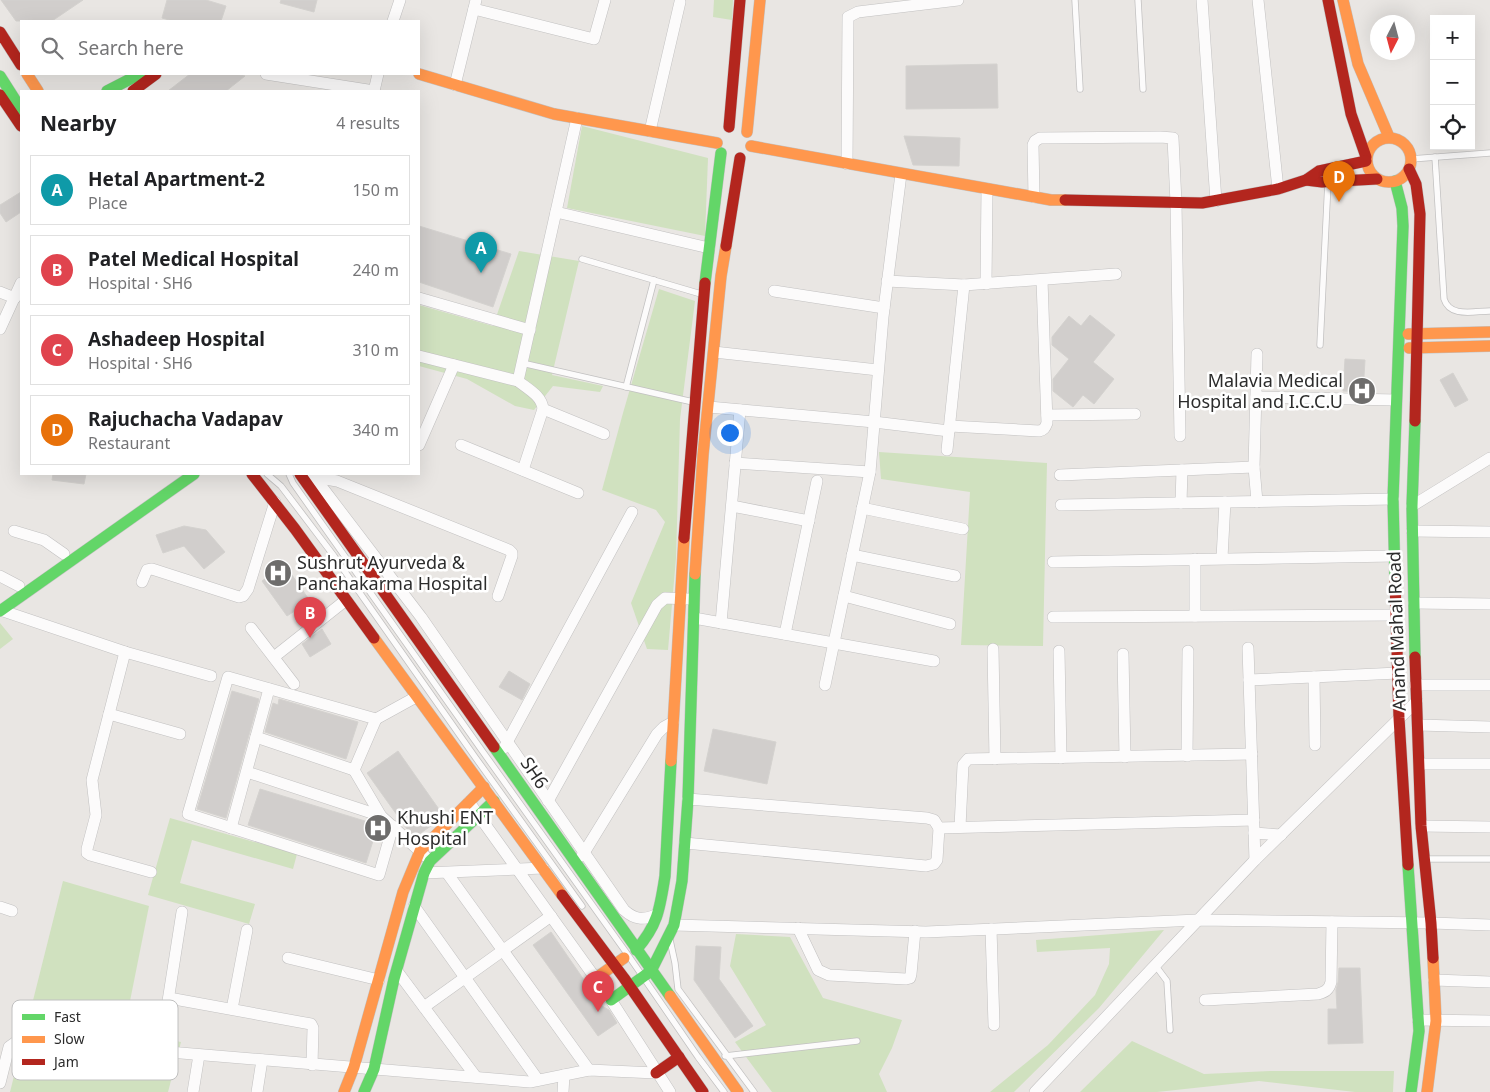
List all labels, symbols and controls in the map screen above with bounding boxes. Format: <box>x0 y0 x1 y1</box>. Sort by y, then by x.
north arrow <box>1370 15 1415 60</box>
map controls <box>1430 15 1475 150</box>
button: + <box>1430 15 1475 60</box>
search box <box>20 20 420 75</box>
icon: search <box>38 34 66 62</box>
text: Search here <box>78 35 184 61</box>
button: − <box>1430 60 1475 105</box>
button: locate <box>1430 105 1475 150</box>
text: Nearby <box>40 109 116 137</box>
text: 4 results <box>336 112 400 134</box>
pin: D <box>1323 161 1355 202</box>
text: Hetal Apartment-2 <box>88 166 265 192</box>
text: A <box>51 179 63 201</box>
text: 150 m <box>352 179 399 201</box>
text: Place <box>88 192 128 214</box>
pin: A <box>465 232 497 273</box>
text: Patel Medical Hospital <box>88 246 299 272</box>
text: B <box>52 259 62 281</box>
text: 240 m <box>352 259 399 281</box>
text: Hospital · SH6 <box>88 272 192 294</box>
text: Ashadeep Hospital <box>88 326 265 352</box>
text: C <box>52 339 62 361</box>
text: 310 m <box>352 339 399 361</box>
text: Hospital · SH6 <box>88 352 192 374</box>
place label: Malavia Medical Hospital and I.C.C.U <box>1177 368 1343 413</box>
hospital icon: Malavia Medical Hospital and I.C.C.U <box>1347 376 1377 406</box>
text: Rajuchacha Vadapav <box>88 406 283 432</box>
text: D <box>51 419 63 441</box>
text: 340 m <box>352 419 399 441</box>
your location <box>717 420 743 446</box>
text: Restaurant <box>88 432 170 454</box>
place label: Sushrut Ayurveda & Panchakarma Hospital <box>297 550 488 595</box>
street label: Anand Mahal Road <box>1381 551 1411 711</box>
hospital icon: Sushrut Ayurveda & Panchakarma Hospital <box>263 558 293 588</box>
pin: B <box>294 597 326 638</box>
street label: SH6 <box>516 752 554 793</box>
place label: Khushi ENT Hospital <box>397 805 493 850</box>
hospital icon: Khushi ENT Hospital <box>363 813 393 843</box>
pin: C <box>582 971 614 1012</box>
legend <box>12 1000 178 1080</box>
text: Fast <box>54 1007 81 1026</box>
text: Slow <box>54 1029 85 1048</box>
text: Jam <box>52 1052 79 1071</box>

